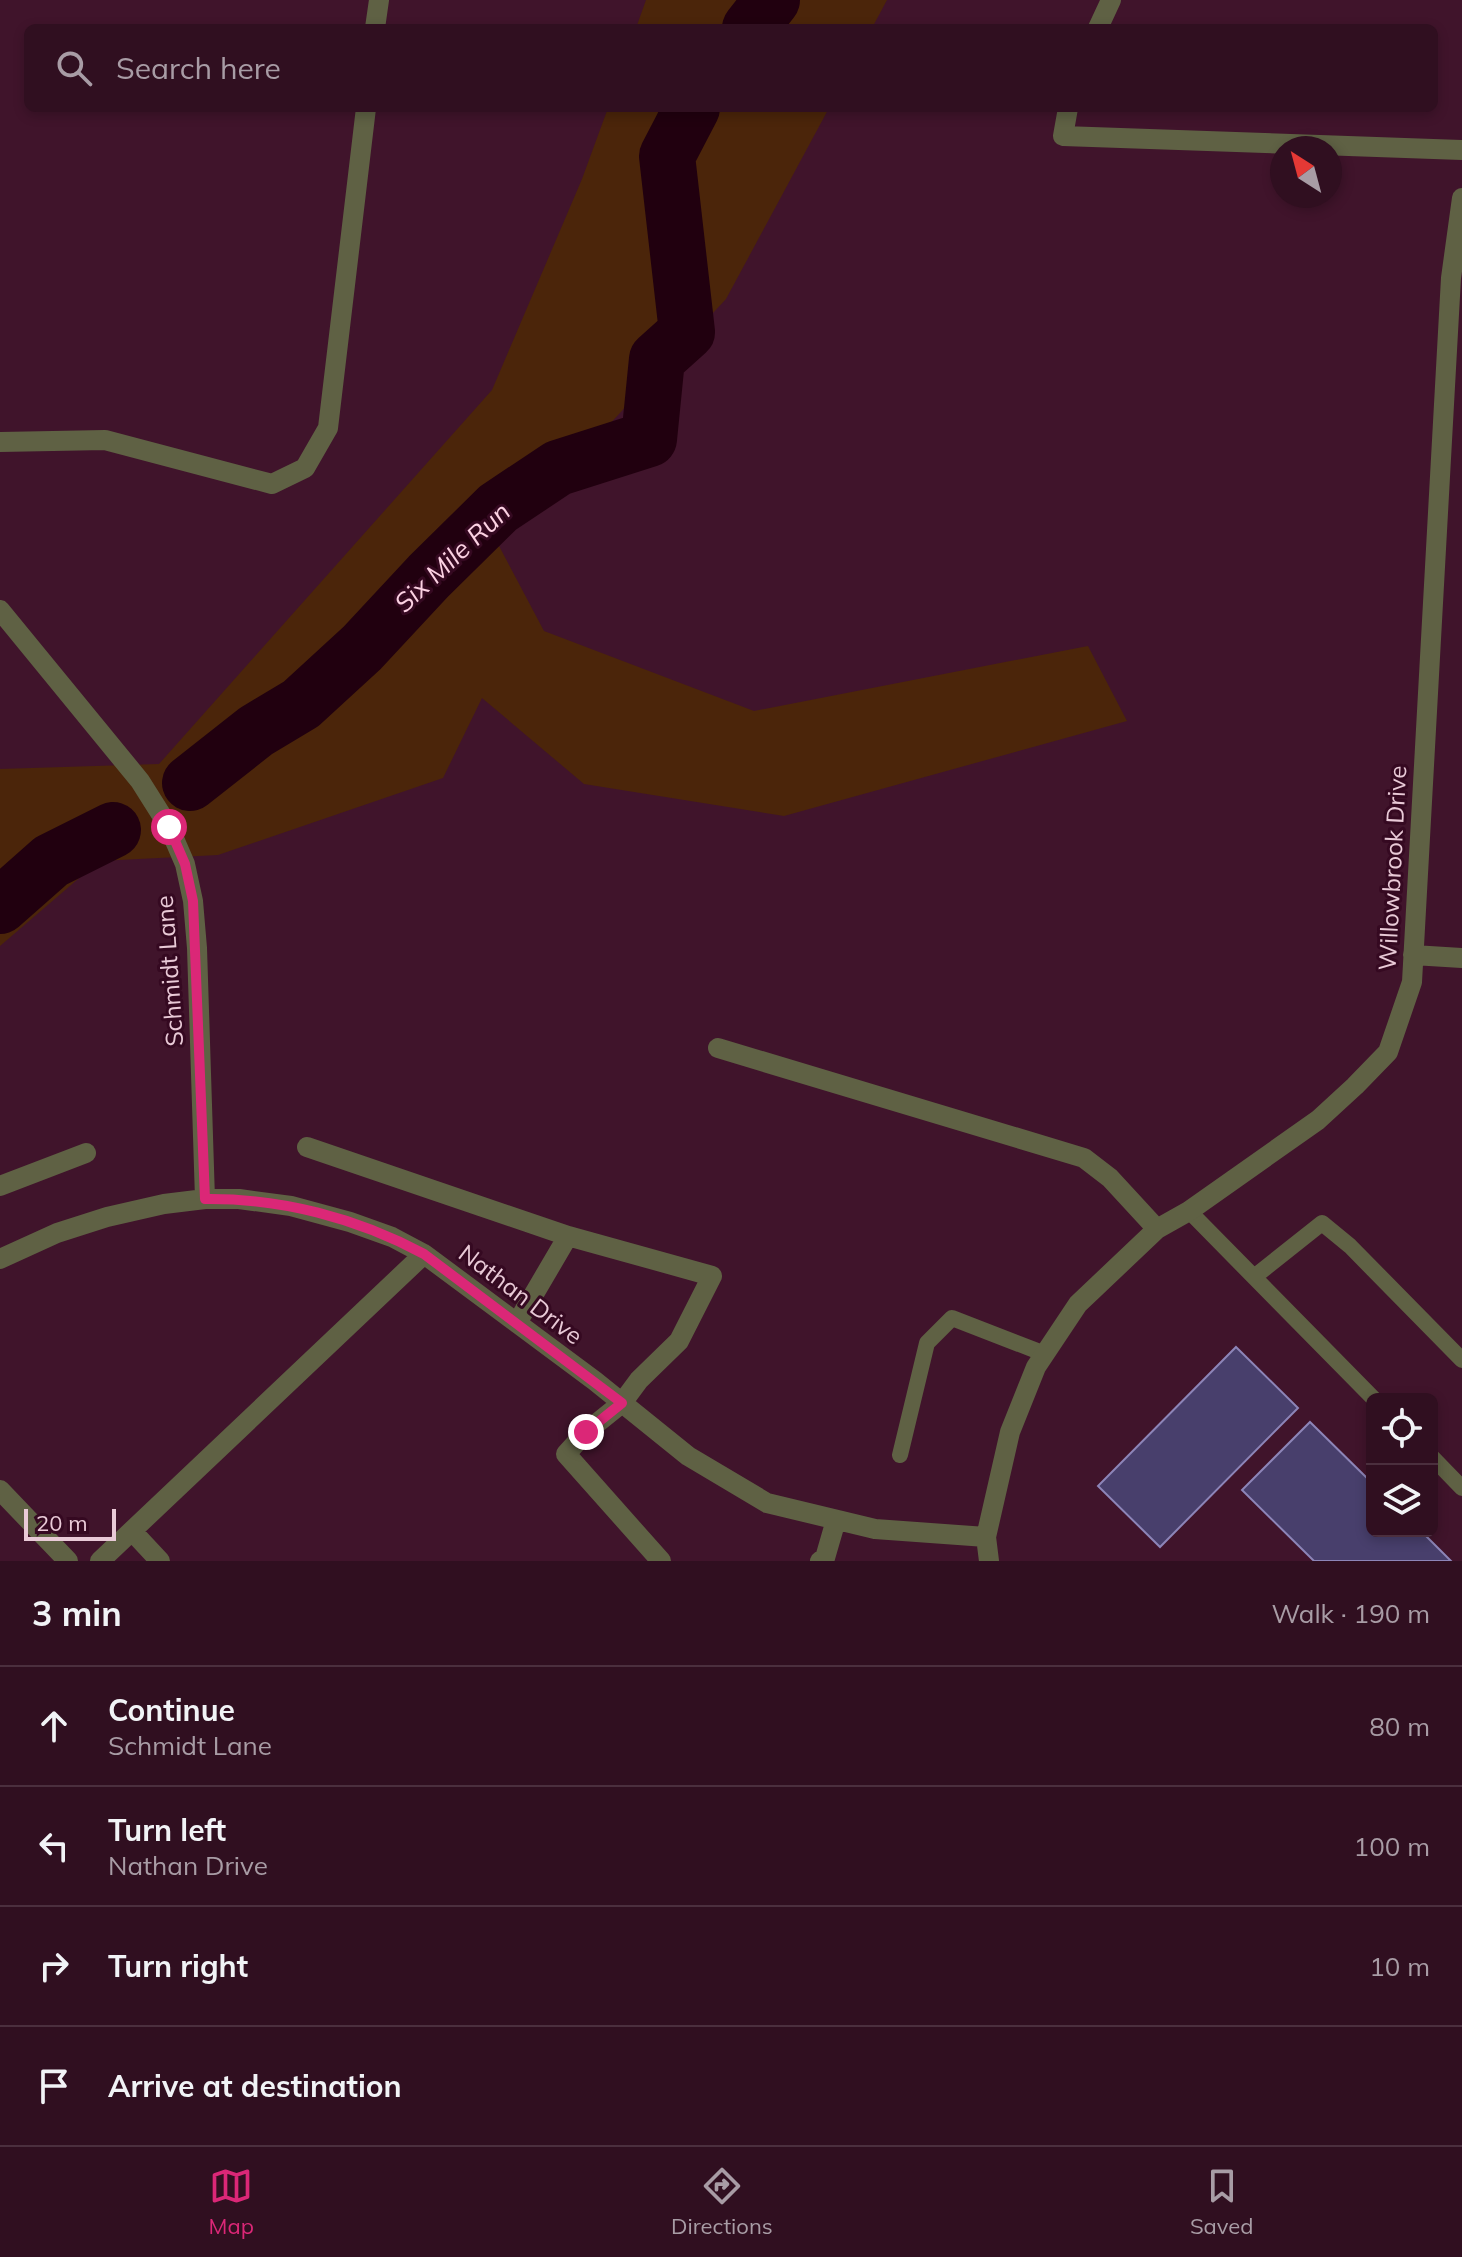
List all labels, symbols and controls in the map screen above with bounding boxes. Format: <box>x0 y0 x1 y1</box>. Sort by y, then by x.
search box <box>24 24 1438 112</box>
icon: search <box>52 46 96 90</box>
text: Search here <box>116 49 281 87</box>
north arrow <box>1270 136 1342 208</box>
water label: Six Mile Run <box>387 495 517 619</box>
street label: Willowbrook Drive <box>1372 765 1412 971</box>
route start <box>151 809 187 845</box>
street label: Schmidt Lane <box>149 894 189 1048</box>
street label: Nathan Drive <box>453 1238 589 1350</box>
map controls <box>1366 1393 1438 1537</box>
button: locate <box>1366 1393 1438 1465</box>
route end <box>568 1414 604 1450</box>
button: layers <box>1366 1465 1438 1537</box>
scale bar <box>24 1505 116 1541</box>
text: 20 m <box>36 1509 87 1537</box>
text: 3 min <box>32 1592 122 1635</box>
text: Walk · 190 m <box>1271 1597 1430 1630</box>
text: Continue <box>108 1691 235 1729</box>
icon: ahead <box>32 1704 76 1748</box>
text: 80 m <box>1369 1710 1430 1743</box>
text: Schmidt Lane <box>108 1729 272 1762</box>
text: Turn left <box>108 1811 226 1849</box>
icon: left <box>32 1824 76 1868</box>
text: 100 m <box>1354 1830 1430 1863</box>
text: Nathan Drive <box>108 1849 268 1882</box>
icon: right <box>32 1944 76 1988</box>
text: Turn right <box>108 1947 248 1985</box>
text: 10 m <box>1369 1950 1430 1983</box>
icon: arrive <box>32 2064 76 2108</box>
text: Arrive at destination <box>108 2067 402 2105</box>
tab: Map <box>209 2164 254 2240</box>
tab: Directions <box>671 2164 773 2240</box>
tab: Saved <box>1190 2164 1253 2240</box>

